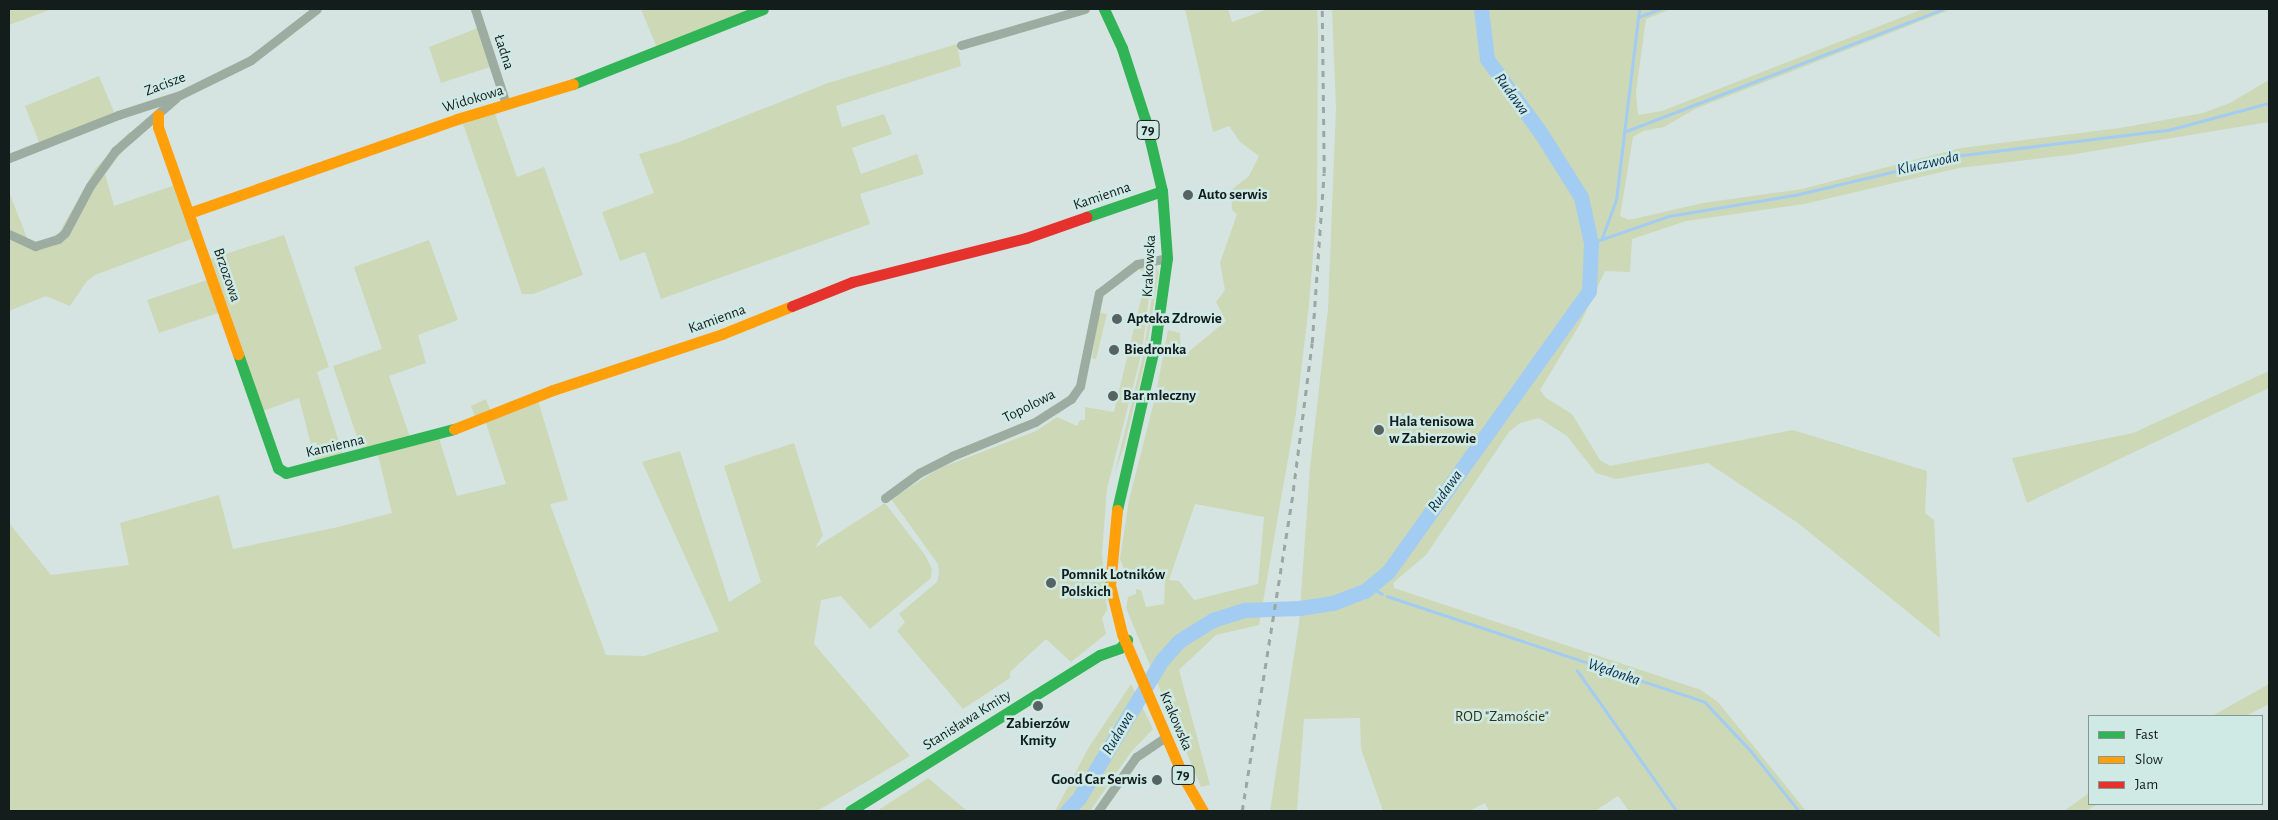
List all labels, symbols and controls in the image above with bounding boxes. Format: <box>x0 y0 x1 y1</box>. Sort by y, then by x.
street label: Ładna <box>490 32 518 72</box>
street label: Zacisze <box>142 68 188 100</box>
water label: Rudawa <box>1490 69 1534 119</box>
street label: Widokowa <box>440 81 506 117</box>
road number: 79 <box>1136 118 1160 142</box>
water label: Kluczwoda <box>1895 147 1961 179</box>
street label: Kamienna <box>1071 178 1133 214</box>
place label: Auto serwis <box>1198 186 1267 204</box>
marker: Auto serwis <box>1182 189 1194 201</box>
street label: Krakowska <box>1138 234 1160 298</box>
street label: Brzozowa <box>209 246 245 304</box>
street label: Kamienna <box>686 300 748 338</box>
place label: Apteka Zdrowie <box>1127 310 1222 328</box>
marker: Apteka Zdrowie <box>1111 313 1123 325</box>
place label: Biedronka <box>1124 341 1186 359</box>
marker: Biedronka <box>1108 344 1120 356</box>
street label: Topolowa <box>1000 385 1058 427</box>
place label: Bar mleczny <box>1123 387 1196 405</box>
marker: Bar mleczny <box>1107 390 1119 402</box>
place label: Hala tenisowa w Zabierzowie <box>1389 412 1476 447</box>
marker: Hala tenisowa w Zabierzowie <box>1373 424 1385 436</box>
street label: Kamienna <box>304 431 366 461</box>
water label: Rudawa <box>1423 466 1467 516</box>
place label: Pomnik Lotników Polskich <box>1061 565 1165 600</box>
marker: Pomnik Lotników Polskich <box>1045 577 1057 589</box>
water label: Wędonka <box>1585 654 1643 690</box>
street label: Stanisława Kmity <box>920 686 1014 754</box>
street label: Krakowska <box>1155 689 1197 753</box>
marker: Zabierzów Kmity <box>1032 700 1044 712</box>
water label: Rudawa <box>1098 708 1138 758</box>
park label: ROD "Zamoście" <box>1455 708 1549 726</box>
place label: Zabierzów Kmity <box>1006 714 1070 749</box>
legend <box>2088 715 2263 805</box>
text: Fast <box>2135 727 2158 742</box>
text: Slow <box>2135 752 2163 767</box>
road number: 79 <box>1170 764 1196 786</box>
place label: Good Car Serwis <box>1051 771 1147 789</box>
marker: Good Car Serwis <box>1151 774 1163 786</box>
text: Jam <box>2135 777 2158 792</box>

